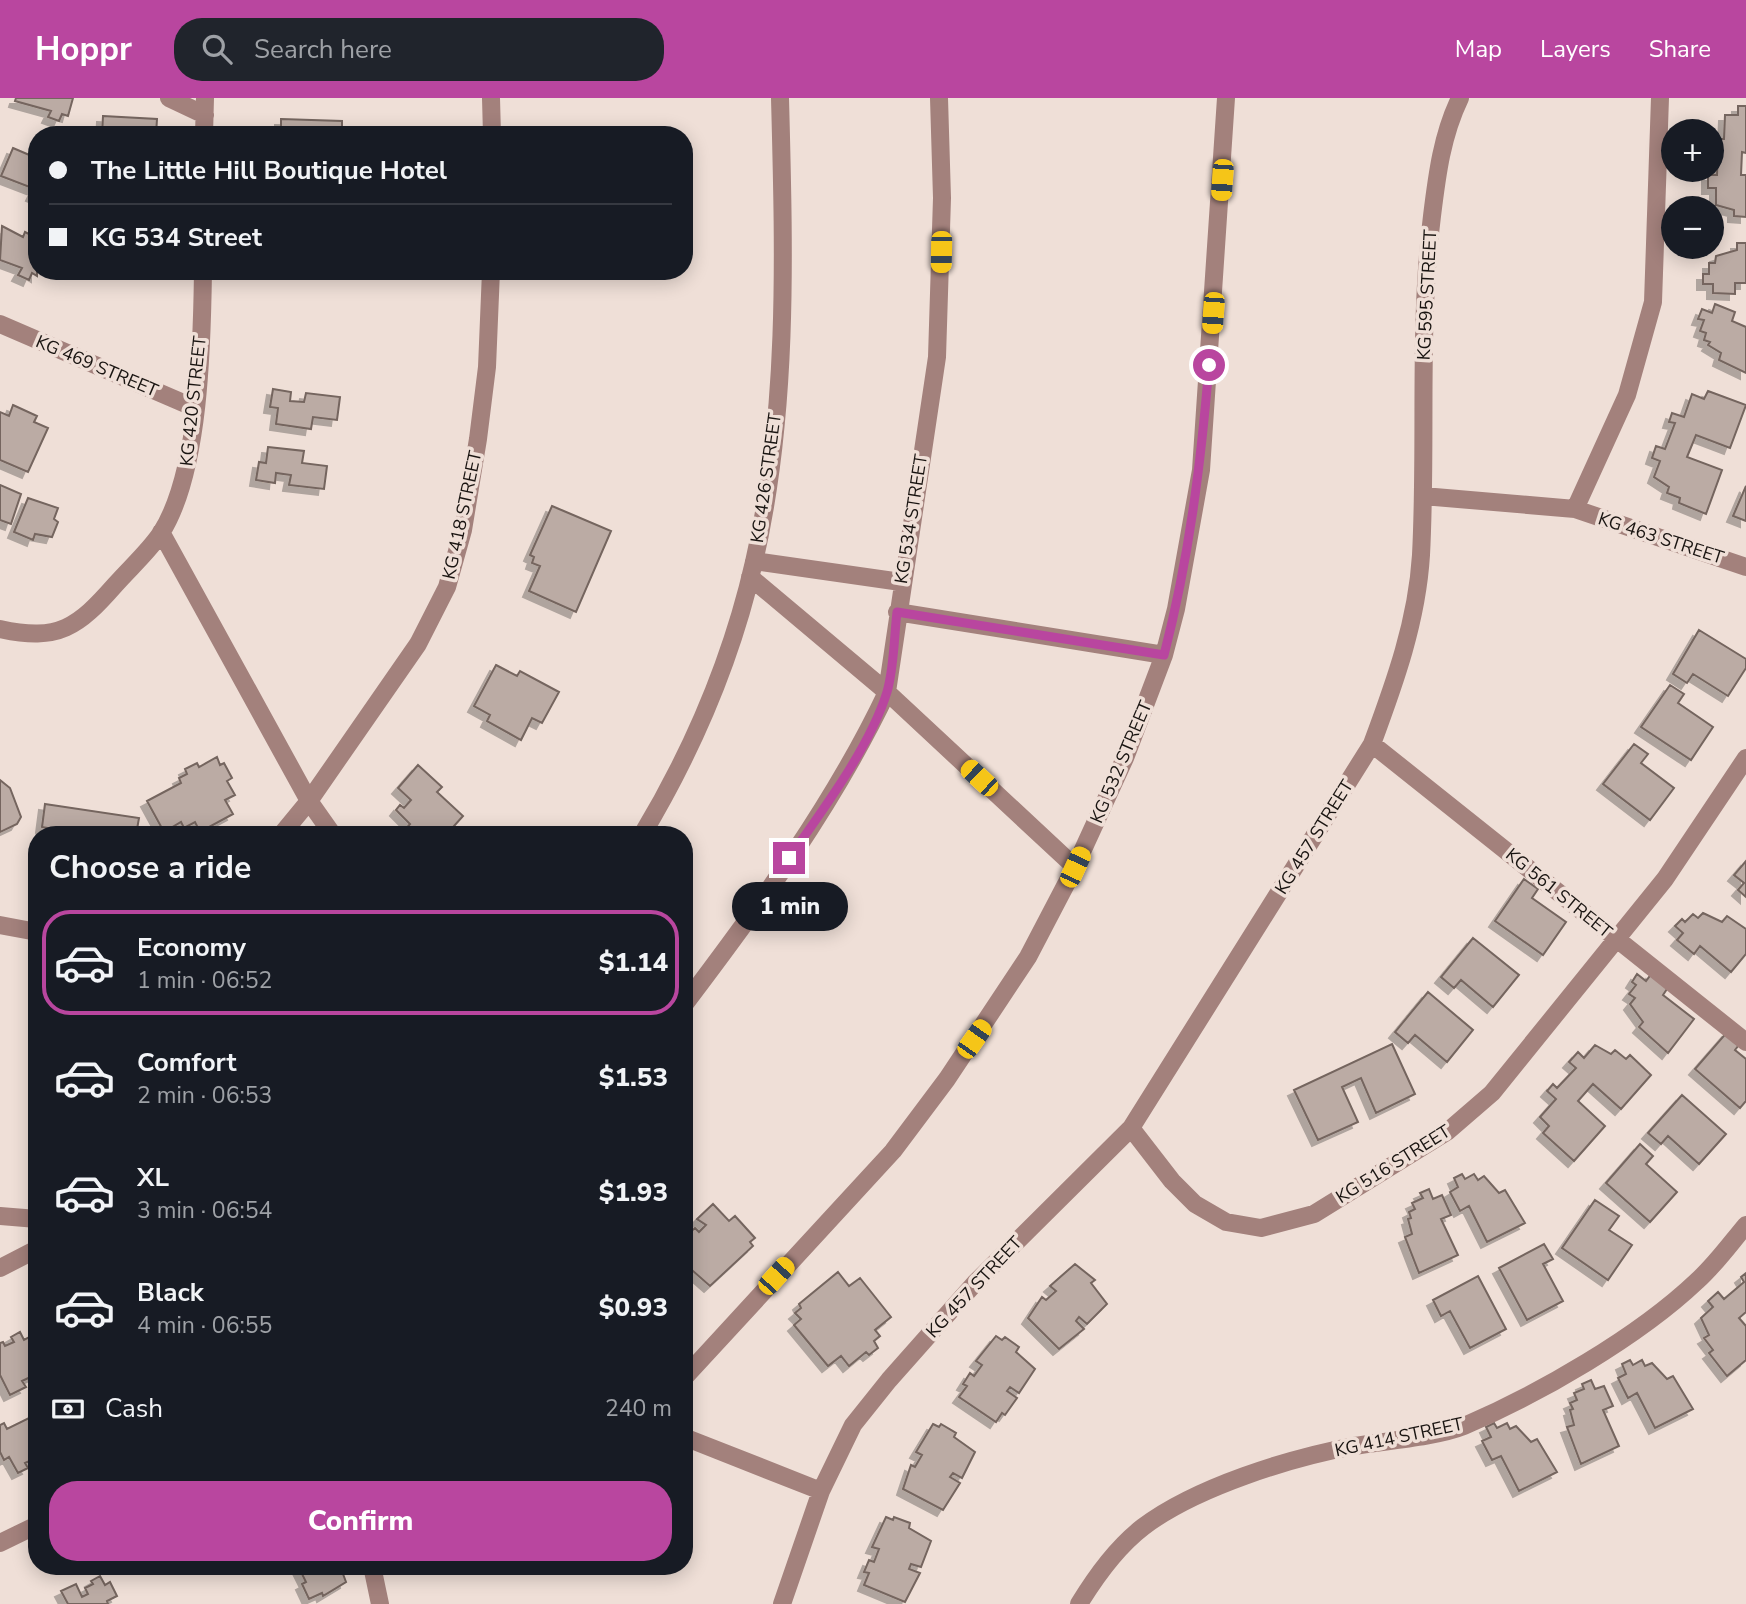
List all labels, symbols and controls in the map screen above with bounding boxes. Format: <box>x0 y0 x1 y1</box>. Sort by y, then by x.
search box <box>174 18 664 81</box>
text: Hoppr <box>35 27 132 72</box>
icon: search <box>198 30 236 68</box>
text: Search here <box>254 32 392 67</box>
text: Map <box>1455 33 1502 65</box>
text: Layers <box>1540 33 1611 65</box>
text: Share <box>1649 33 1711 65</box>
map controls <box>1661 119 1724 259</box>
button: + <box>1661 119 1724 182</box>
text: The Little Hill Boutique Hotel <box>91 153 447 188</box>
car <box>1211 158 1234 202</box>
button: − <box>1661 196 1724 259</box>
text: KG 534 Street <box>91 220 262 255</box>
street label: KG 595 STREET <box>1412 229 1442 361</box>
car <box>931 231 952 273</box>
car <box>1202 291 1225 335</box>
street label: KG 469 STREET <box>32 329 162 403</box>
street label: KG 420 STREET <box>174 335 212 467</box>
route start <box>1193 349 1225 381</box>
street label: KG 426 STREET <box>745 411 787 544</box>
street label: KG 418 STREET <box>437 448 487 581</box>
street label: KG 534 STREET <box>889 452 933 585</box>
street label: KG 463 STREET <box>1595 506 1727 570</box>
street label: KG 532 STREET <box>1084 697 1158 827</box>
car <box>957 756 1002 800</box>
street label: KG 457 STREET <box>1269 775 1359 899</box>
route end <box>773 842 805 874</box>
street label: KG 561 STREET <box>1501 843 1617 944</box>
car <box>1057 844 1094 890</box>
text: Choose a ride <box>49 846 251 889</box>
callout: 1 min <box>731 882 847 932</box>
text: 1 min <box>760 891 820 922</box>
text: Economy <box>137 930 246 965</box>
icon: car <box>53 931 116 994</box>
text: $1.14 <box>599 945 668 980</box>
text: 1 min · 06:52 <box>137 965 272 996</box>
car <box>954 1016 995 1062</box>
text: Comfort <box>137 1045 237 1080</box>
icon: car <box>53 1046 116 1109</box>
text: $1.53 <box>599 1060 668 1095</box>
text: 2 min · 06:53 <box>137 1080 272 1111</box>
street label: KG 516 STREET <box>1331 1119 1455 1209</box>
text: XL <box>137 1160 169 1195</box>
icon: car <box>53 1161 116 1224</box>
text: $1.93 <box>599 1175 668 1210</box>
text: 3 min · 06:54 <box>137 1195 272 1226</box>
street label: KG 457 STREET <box>921 1231 1027 1343</box>
car <box>755 1253 798 1299</box>
text: Black <box>137 1275 204 1310</box>
icon: car <box>53 1276 116 1339</box>
text: $0.93 <box>599 1290 668 1325</box>
text: 4 min · 06:55 <box>137 1310 272 1341</box>
icon: cash <box>49 1390 87 1428</box>
text: Cash <box>105 1391 163 1426</box>
text: 240 m <box>605 1393 672 1424</box>
street label: KG 414 STREET <box>1333 1412 1466 1462</box>
button: Confirm <box>49 1481 672 1561</box>

